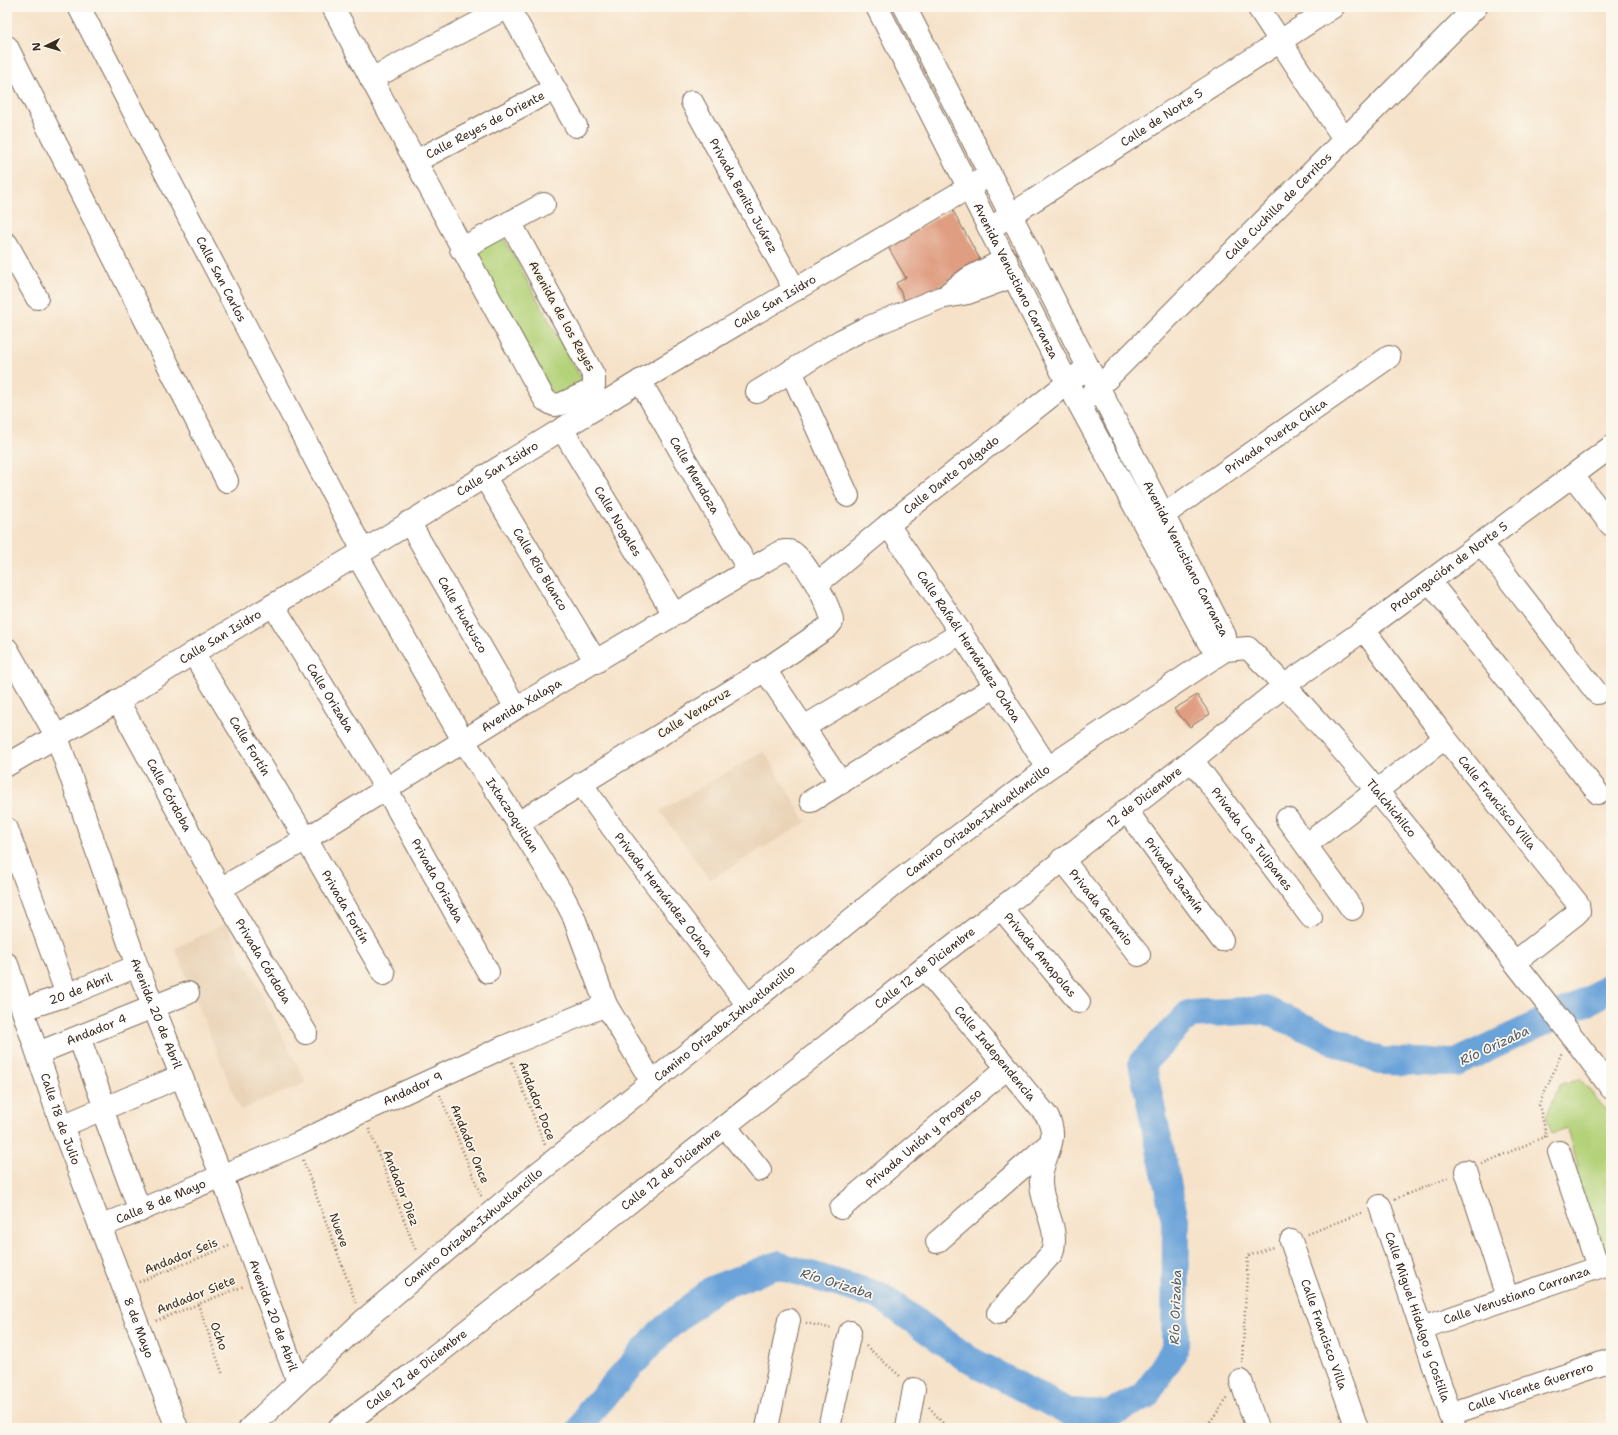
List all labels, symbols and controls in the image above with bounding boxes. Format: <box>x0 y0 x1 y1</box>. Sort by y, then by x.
north arrow <box>26 26 66 66</box>
text: N <box>29 42 44 52</box>
street label: Calle de Norte 5 <box>1117 85 1206 150</box>
street label: Calle Reyes de Oriente <box>423 87 548 163</box>
street label: Privada Benito Juárez <box>706 136 781 256</box>
street label: Calle Cuchilla de Cerritos <box>1221 149 1335 264</box>
street label: Avenida Venustiano Carranza <box>970 200 1062 362</box>
street label: Calle San Carlos <box>192 234 250 325</box>
street label: Avenida de los Reyes <box>525 258 599 374</box>
street label: Calle San Isidro <box>731 271 819 332</box>
street label: Privada Puerta Chica <box>1222 395 1330 478</box>
street label: Calle Dante Delgado <box>900 432 1003 518</box>
street label: Calle Mendoza <box>666 434 723 518</box>
street label: Calle San Isidro <box>453 437 541 500</box>
street label: Avenida Venustiano Carranza <box>1139 478 1232 640</box>
street label: Calle Nogales <box>590 483 645 560</box>
street label: Prolongación de Norte 5 <box>1387 518 1511 616</box>
street label: Calle Río Blanco <box>509 525 571 614</box>
street label: Calle Rafaél Hernández Ochoa <box>913 568 1025 726</box>
street label: Calle Huatusco <box>434 573 491 656</box>
street label: Calle San Isidro <box>176 606 264 668</box>
street label: Calle Orizaba <box>303 660 358 736</box>
street label: Avenida Xalapa <box>478 675 565 736</box>
street label: Calle Veracruz <box>654 684 734 742</box>
street label: Calle Fortín <box>225 713 274 779</box>
street label: Calle Francisco Villa <box>1454 752 1540 854</box>
street label: Calle Córdoba <box>143 756 196 835</box>
street label: Camino Orizaba-Ixhuatlancillo <box>902 761 1053 881</box>
street label: 12 de Diciembre <box>1103 763 1185 831</box>
street label: Ixtaczoquitlan <box>482 775 542 855</box>
street label: Tlalchichilco <box>1362 776 1420 841</box>
street label: Privada Los Tulipanes <box>1207 784 1296 894</box>
street label: Privada Hernández Ochoa <box>611 829 717 961</box>
street label: Privada Jazmín <box>1141 834 1207 916</box>
street label: Privada Orizaba <box>408 836 467 926</box>
street label: Privada Geranio <box>1065 866 1136 949</box>
street label: Privada Fortín <box>318 867 373 947</box>
street label: Privada Amapolas <box>1000 909 1080 1001</box>
street label: Privada Córdoba <box>231 916 295 1007</box>
street label: Calle 12 de Diciembre <box>871 923 979 1012</box>
street label: Avenida 20 de Abril <box>127 956 186 1072</box>
street label: Camino Orizaba-Ixhuatlancillo <box>651 961 799 1085</box>
street label: 20 de Abril <box>47 969 115 1008</box>
street label: Calle Independencia <box>951 1002 1040 1105</box>
street label: Andador 4 <box>64 1010 129 1049</box>
water label: Río Orizaba <box>1457 1022 1532 1069</box>
street label: Andador Doce <box>515 1059 559 1143</box>
street label: Andador 9 <box>380 1068 445 1109</box>
street label: Calle 18 de Julio <box>37 1071 84 1167</box>
street label: Privada Unión y Progreso <box>862 1085 985 1192</box>
street label: Andador Once <box>447 1102 493 1186</box>
street label: Calle 12 de Diciembre <box>617 1124 725 1214</box>
street label: Andador Diez <box>379 1148 423 1228</box>
street label: Camino Orizaba-Ixhuatlancillo <box>400 1164 546 1291</box>
street label: Calle 8 de Mayo <box>113 1175 208 1227</box>
street label: Nueve <box>325 1211 353 1250</box>
street label: Calle Miguel Hidalgo y Costilla <box>1381 1230 1454 1405</box>
street label: Andador Seis <box>142 1234 220 1278</box>
street label: Avenida 20 de Abril <box>245 1257 301 1374</box>
street label: Calle Venustiano Carranza <box>1441 1263 1593 1328</box>
water label: Río Orizaba <box>799 1264 875 1303</box>
water label: Río Orizaba <box>1166 1269 1185 1345</box>
street label: Andador Siete <box>154 1272 238 1318</box>
street label: Calle Francisco Villa <box>1297 1277 1351 1392</box>
street label: 8 de Mayo <box>120 1295 158 1360</box>
street label: Ocho <box>207 1320 231 1352</box>
street label: Calle 12 de Diciembre <box>362 1325 471 1414</box>
street label: Calle Vicente Guerrero <box>1466 1359 1595 1415</box>

